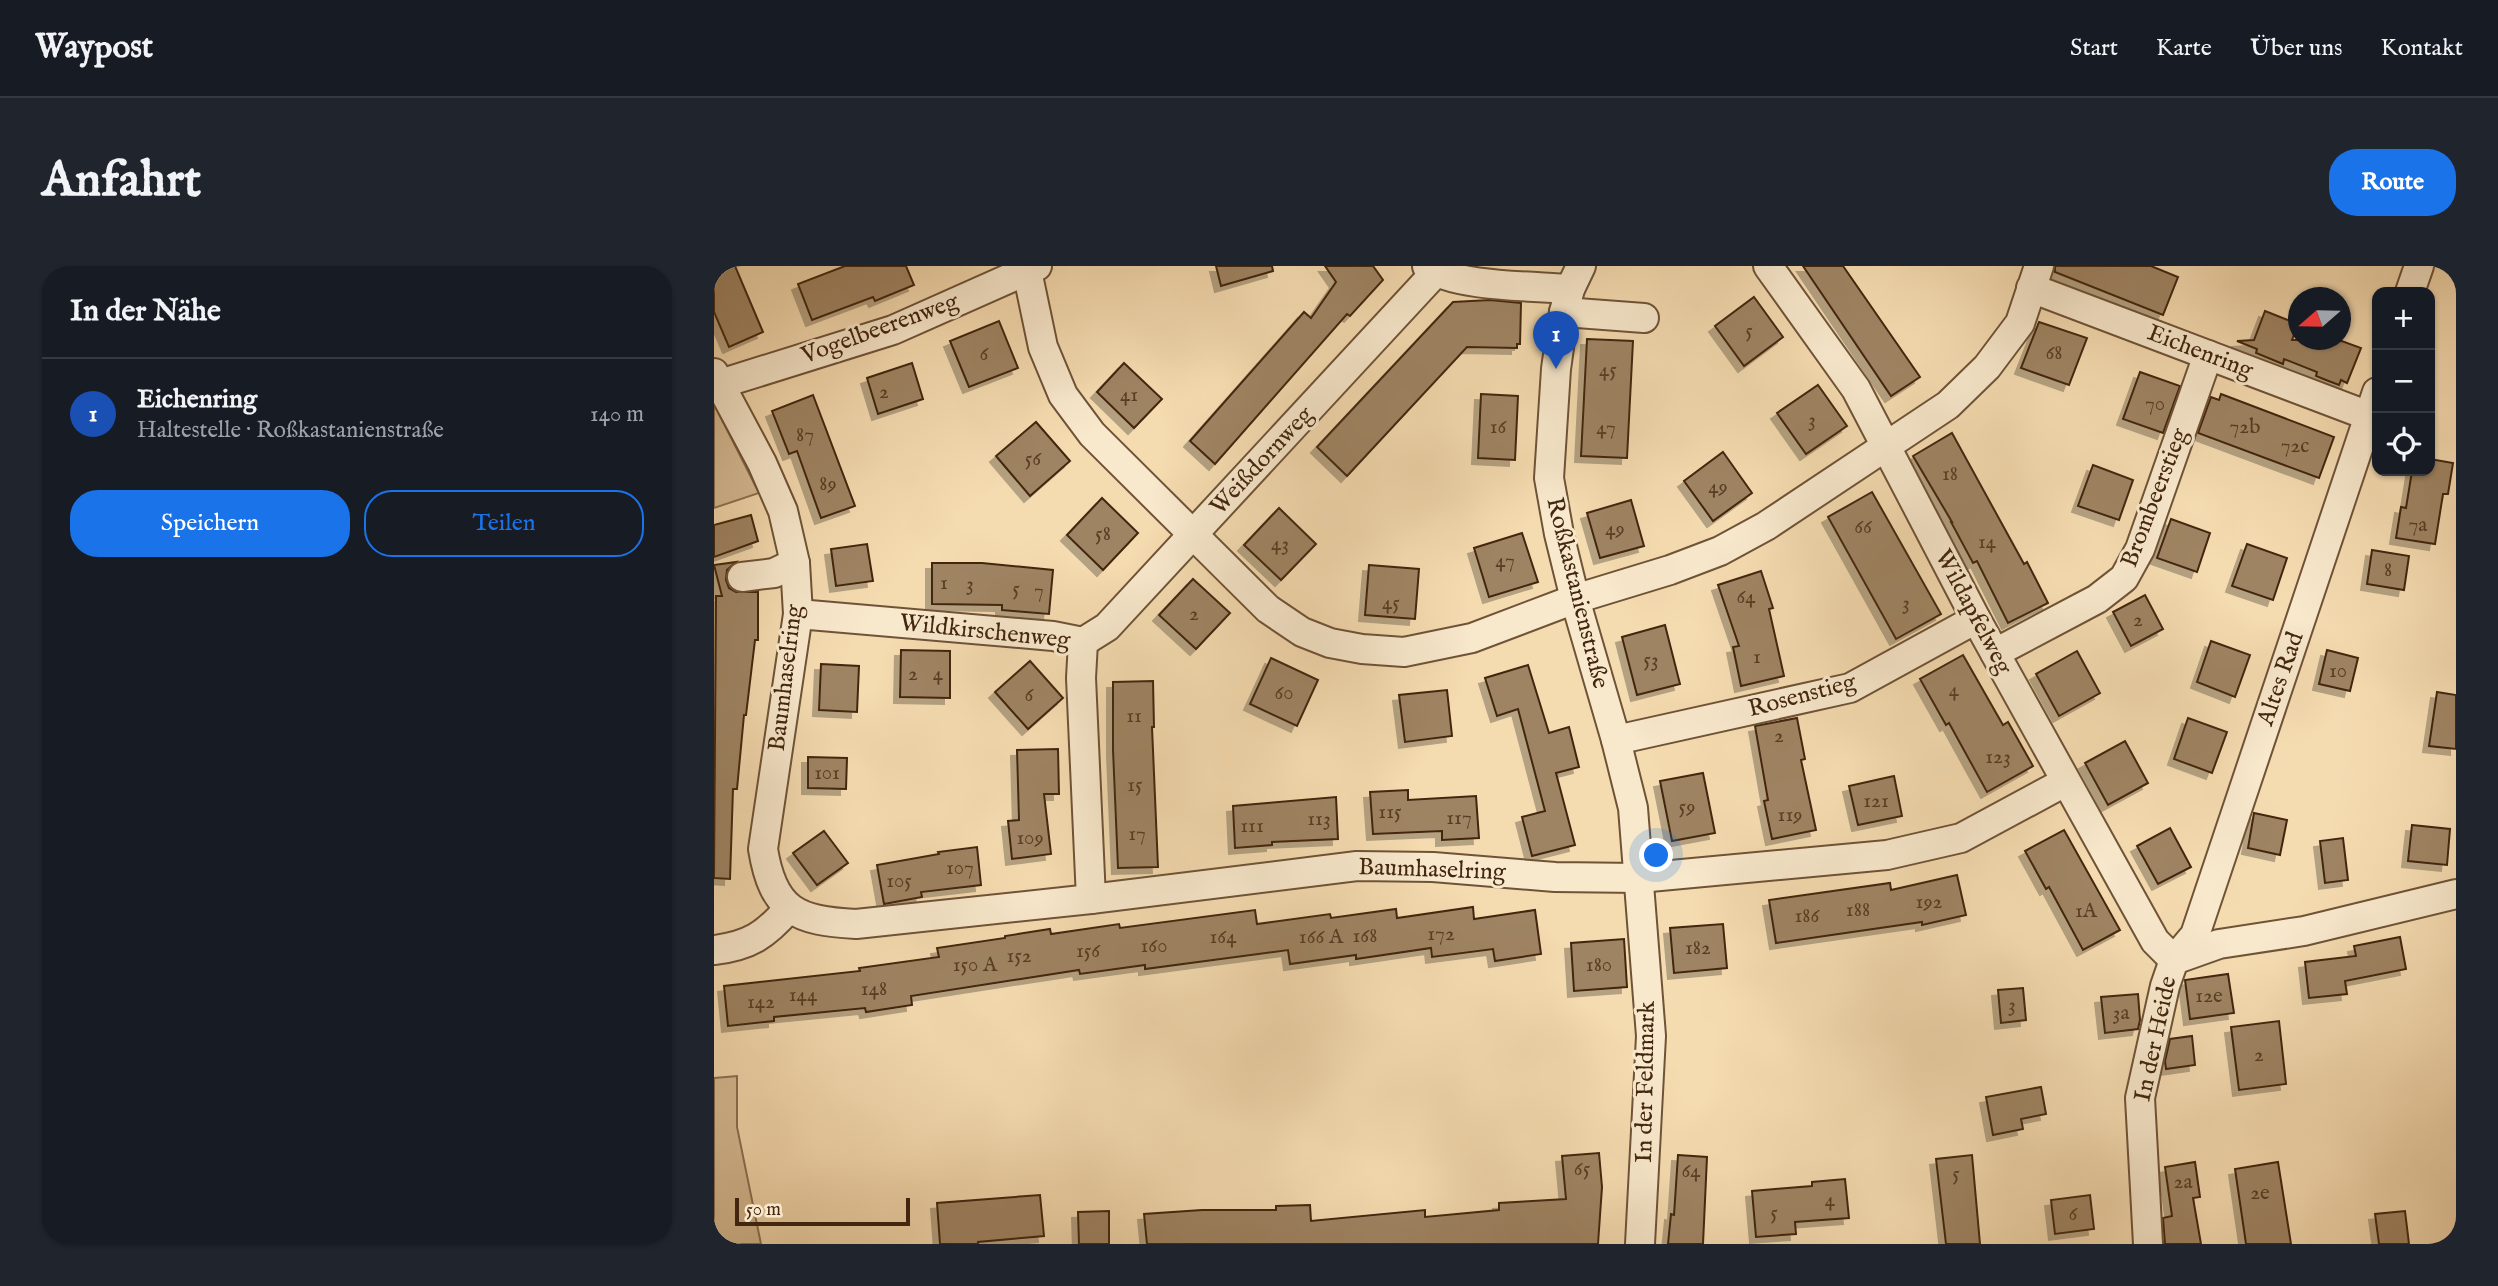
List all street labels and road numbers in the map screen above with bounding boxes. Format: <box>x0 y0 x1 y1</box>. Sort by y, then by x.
street label: Vogelbeerenweg <box>796 286 964 372</box>
street label: Eichenring <box>2143 318 2258 387</box>
street label: Weißdornweg <box>1204 399 1321 522</box>
street label: Brombeerstieg <box>2114 423 2196 572</box>
street label: Roßkastanienstraße <box>1538 494 1616 692</box>
street label: Wildapfelweg <box>1927 544 2019 681</box>
street label: Baumhaselring <box>762 602 810 753</box>
street label: Wildkirschenweg <box>898 608 1073 656</box>
street label: Altes Rad <box>2250 628 2312 731</box>
street label: Rosenstieg <box>1745 666 1860 725</box>
street label: Baumhaselring <box>1358 852 1507 888</box>
street label: In der Heide <box>2128 973 2184 1105</box>
street label: In der Feldmark <box>1629 1001 1663 1163</box>

